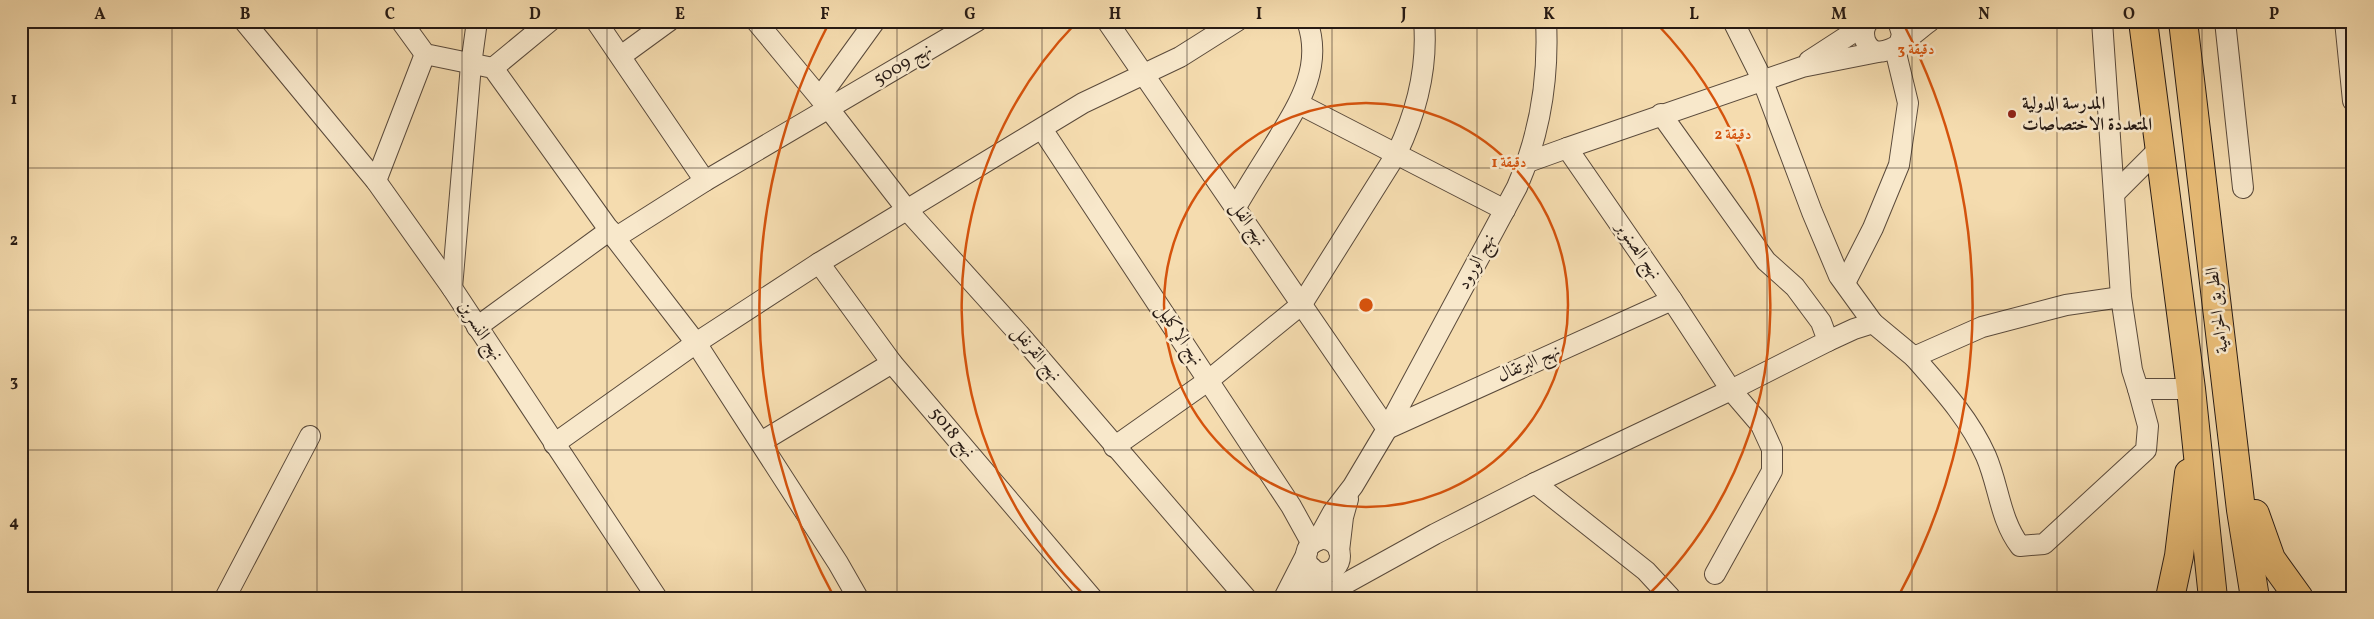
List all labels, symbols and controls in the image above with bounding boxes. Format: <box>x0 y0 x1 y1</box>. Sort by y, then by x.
text: A <box>94 4 106 26</box>
text: B <box>240 4 251 26</box>
text: C <box>385 4 395 26</box>
text: D <box>529 4 541 26</box>
text: E <box>675 4 685 26</box>
text: F <box>820 4 830 26</box>
text: G <box>964 4 976 26</box>
text: H <box>1109 4 1121 26</box>
text: I <box>1256 4 1262 26</box>
text: J <box>1400 4 1407 26</box>
text: K <box>1543 4 1555 26</box>
text: L <box>1689 4 1699 26</box>
text: M <box>1831 4 1847 26</box>
text: N <box>1978 4 1990 26</box>
text: O <box>2123 4 2135 26</box>
text: P <box>2269 4 2279 26</box>
street label: نهج 5009 <box>869 38 938 94</box>
text: 3 دقيقة <box>1898 40 1934 61</box>
text: 1 <box>11 89 17 111</box>
place label: المدرسة الدولية المتعددة الاختصاصات <box>2022 92 2152 138</box>
marker: المدرسة الدولية المتعددة الاختصاصات <box>2006 108 2018 120</box>
text: 2 دقيقة <box>1714 125 1752 146</box>
text: 1 دقيقة <box>1491 153 1527 174</box>
street label: نهج الفل <box>1222 196 1273 253</box>
street label: نهج الصنوبر <box>1606 215 1667 286</box>
street label: نهج الورود <box>1452 229 1504 295</box>
text: 2 <box>10 230 18 252</box>
street label: الطريق الحزامية <box>2200 265 2236 355</box>
street label: نهج النسرين <box>450 296 509 367</box>
centre of rings <box>1357 296 1375 314</box>
street label: نهج الإكليل <box>1147 299 1209 372</box>
street label: نهج القرنفل <box>1004 320 1067 389</box>
street label: نهج البرتقال <box>1493 339 1565 391</box>
text: 3 <box>10 371 18 393</box>
street label: نهج 5018 <box>922 402 981 465</box>
text: 4 <box>9 512 19 534</box>

